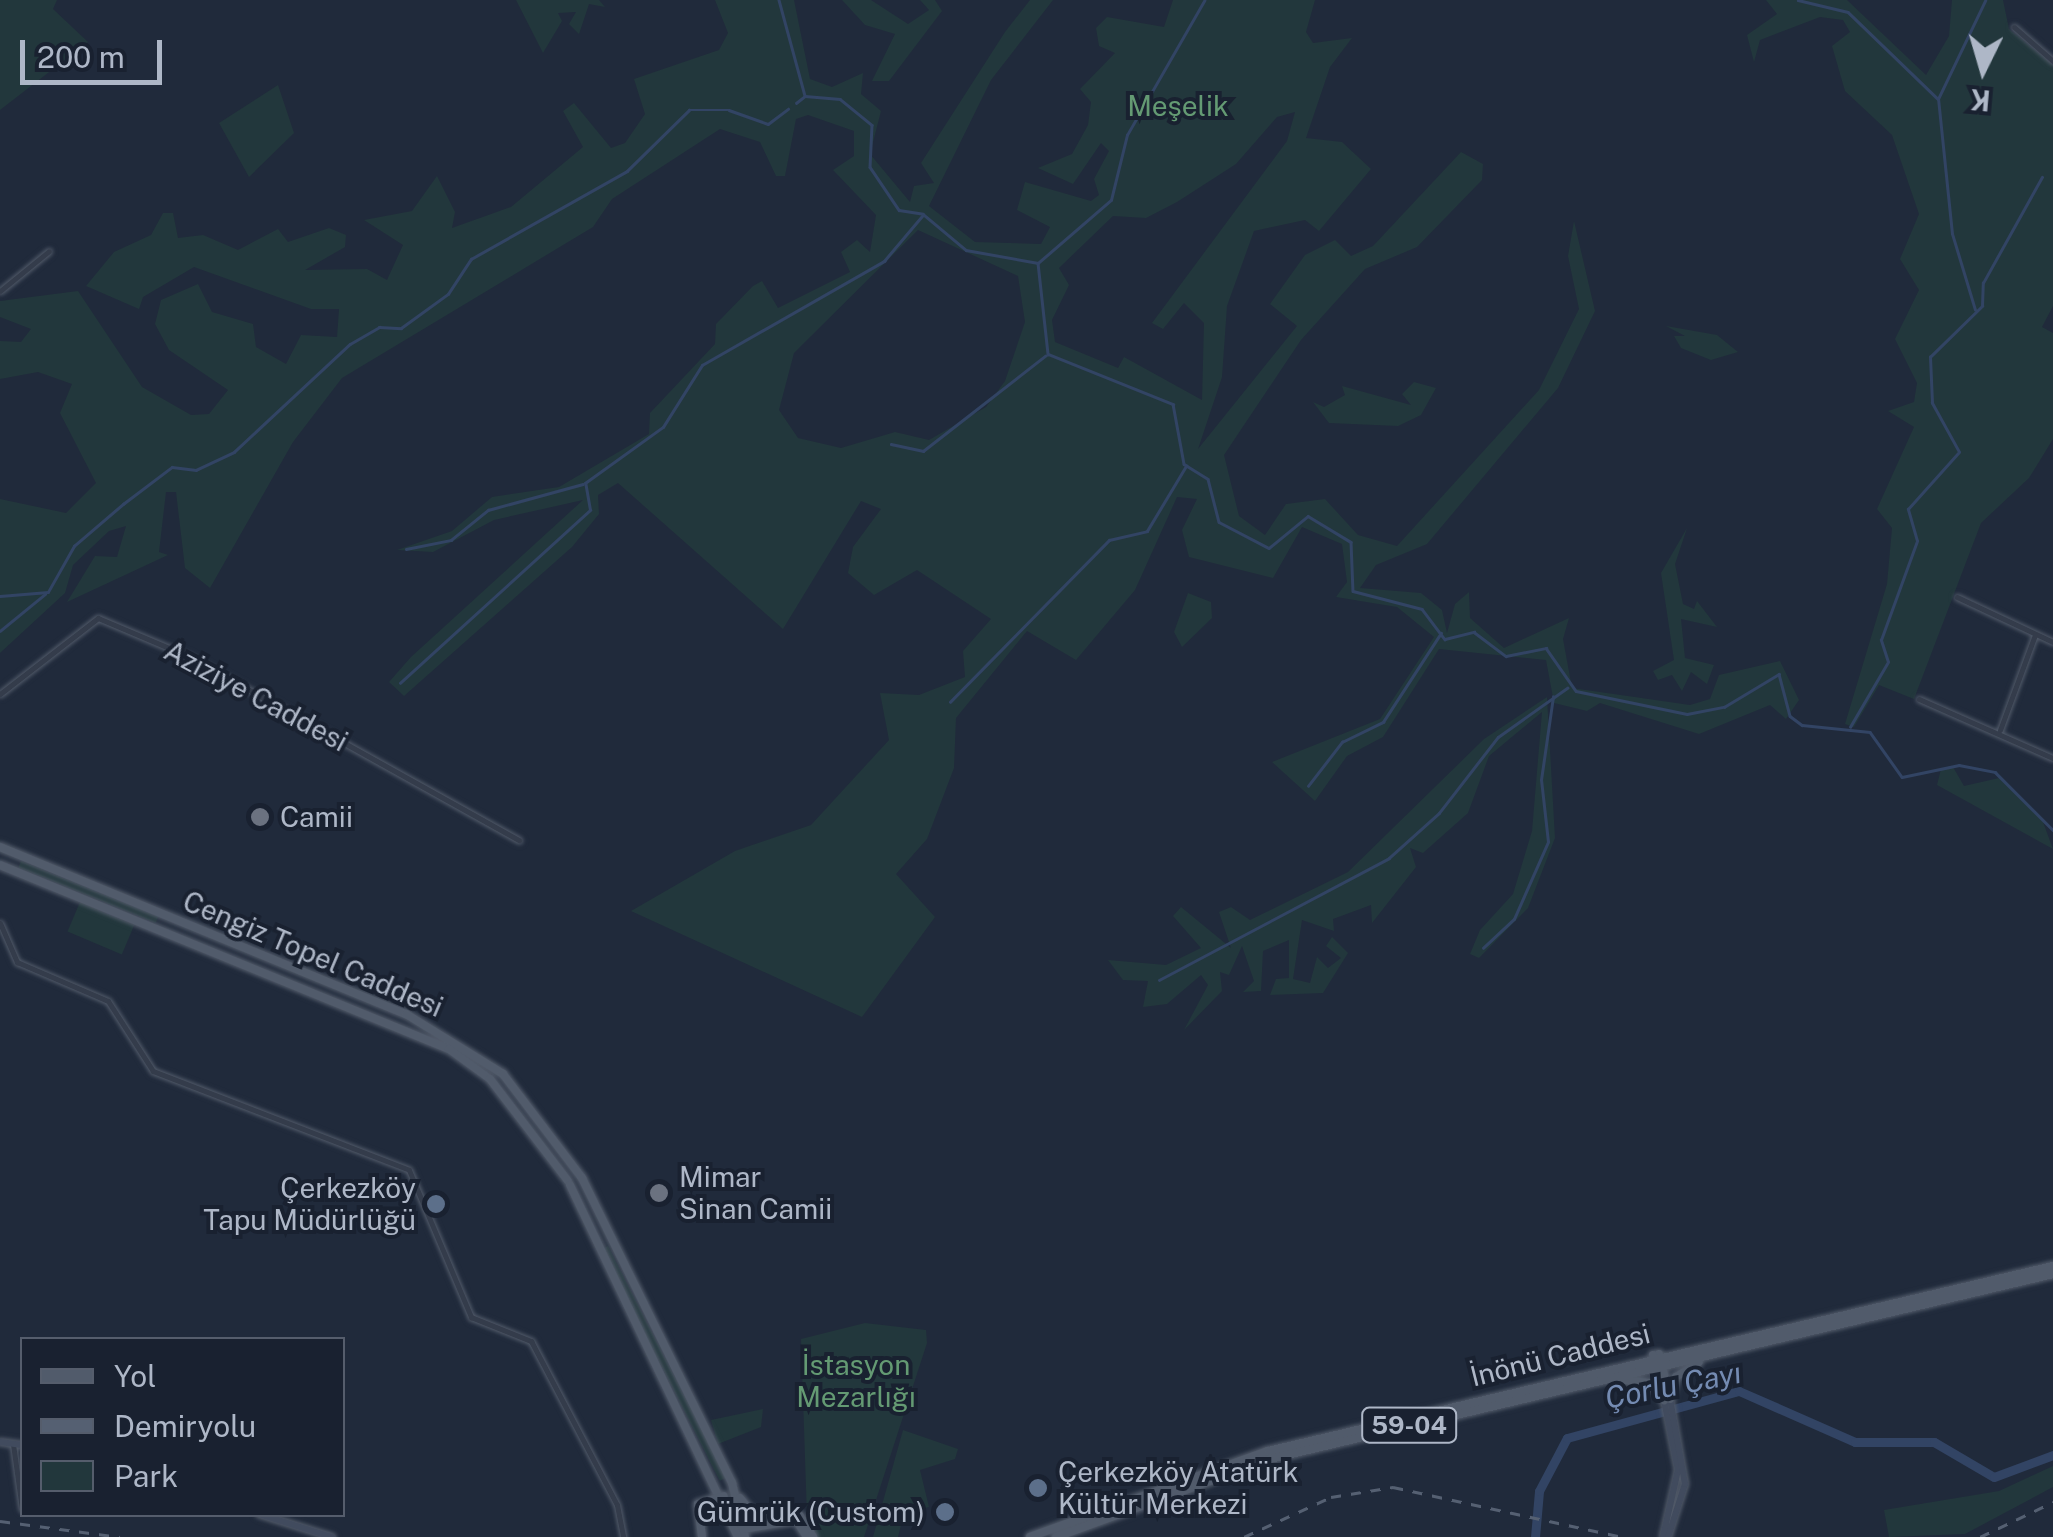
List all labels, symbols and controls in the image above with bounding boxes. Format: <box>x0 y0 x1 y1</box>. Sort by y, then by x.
scale bar <box>25 20 168 82</box>
north arrow <box>1933 20 2033 120</box>
text: 200 m <box>37 39 125 75</box>
text: K <box>1969 83 1992 118</box>
park label: Meşelik <box>1127 89 1229 123</box>
street label: Aziziye Caddesi <box>159 634 353 758</box>
place label: Camii <box>280 800 353 834</box>
marker: Camii <box>249 806 271 828</box>
street label: Cengiz Topel Caddesi <box>178 884 448 1024</box>
place label: Mimar Sinan Camii <box>679 1160 832 1226</box>
place label: Çerkezköy Tapu Müdürlüğü <box>203 1171 416 1237</box>
marker: Mimar Sinan Camii <box>648 1182 670 1204</box>
marker: Çerkezköy Tapu Müdürlüğü <box>425 1193 447 1215</box>
street label: İnönü Caddesi <box>1467 1316 1653 1394</box>
legend <box>20 1337 345 1517</box>
park label: İstasyon Mezarlığı <box>796 1348 916 1414</box>
water label: Çorlu Çayı <box>1602 1354 1744 1416</box>
text: Yol <box>114 1358 156 1394</box>
road number: 59-04 <box>1359 1405 1459 1445</box>
text: Demiryolu <box>114 1408 256 1444</box>
place label: Çerkezköy Atatürk Kültür Merkezi <box>1058 1455 1298 1521</box>
text: Park <box>114 1458 178 1494</box>
marker: Çerkezköy Atatürk Kültür Merkezi <box>1027 1477 1049 1499</box>
place label: Gümrük (Custom) <box>697 1495 925 1529</box>
marker: Gümrük (Custom) <box>934 1501 956 1523</box>

